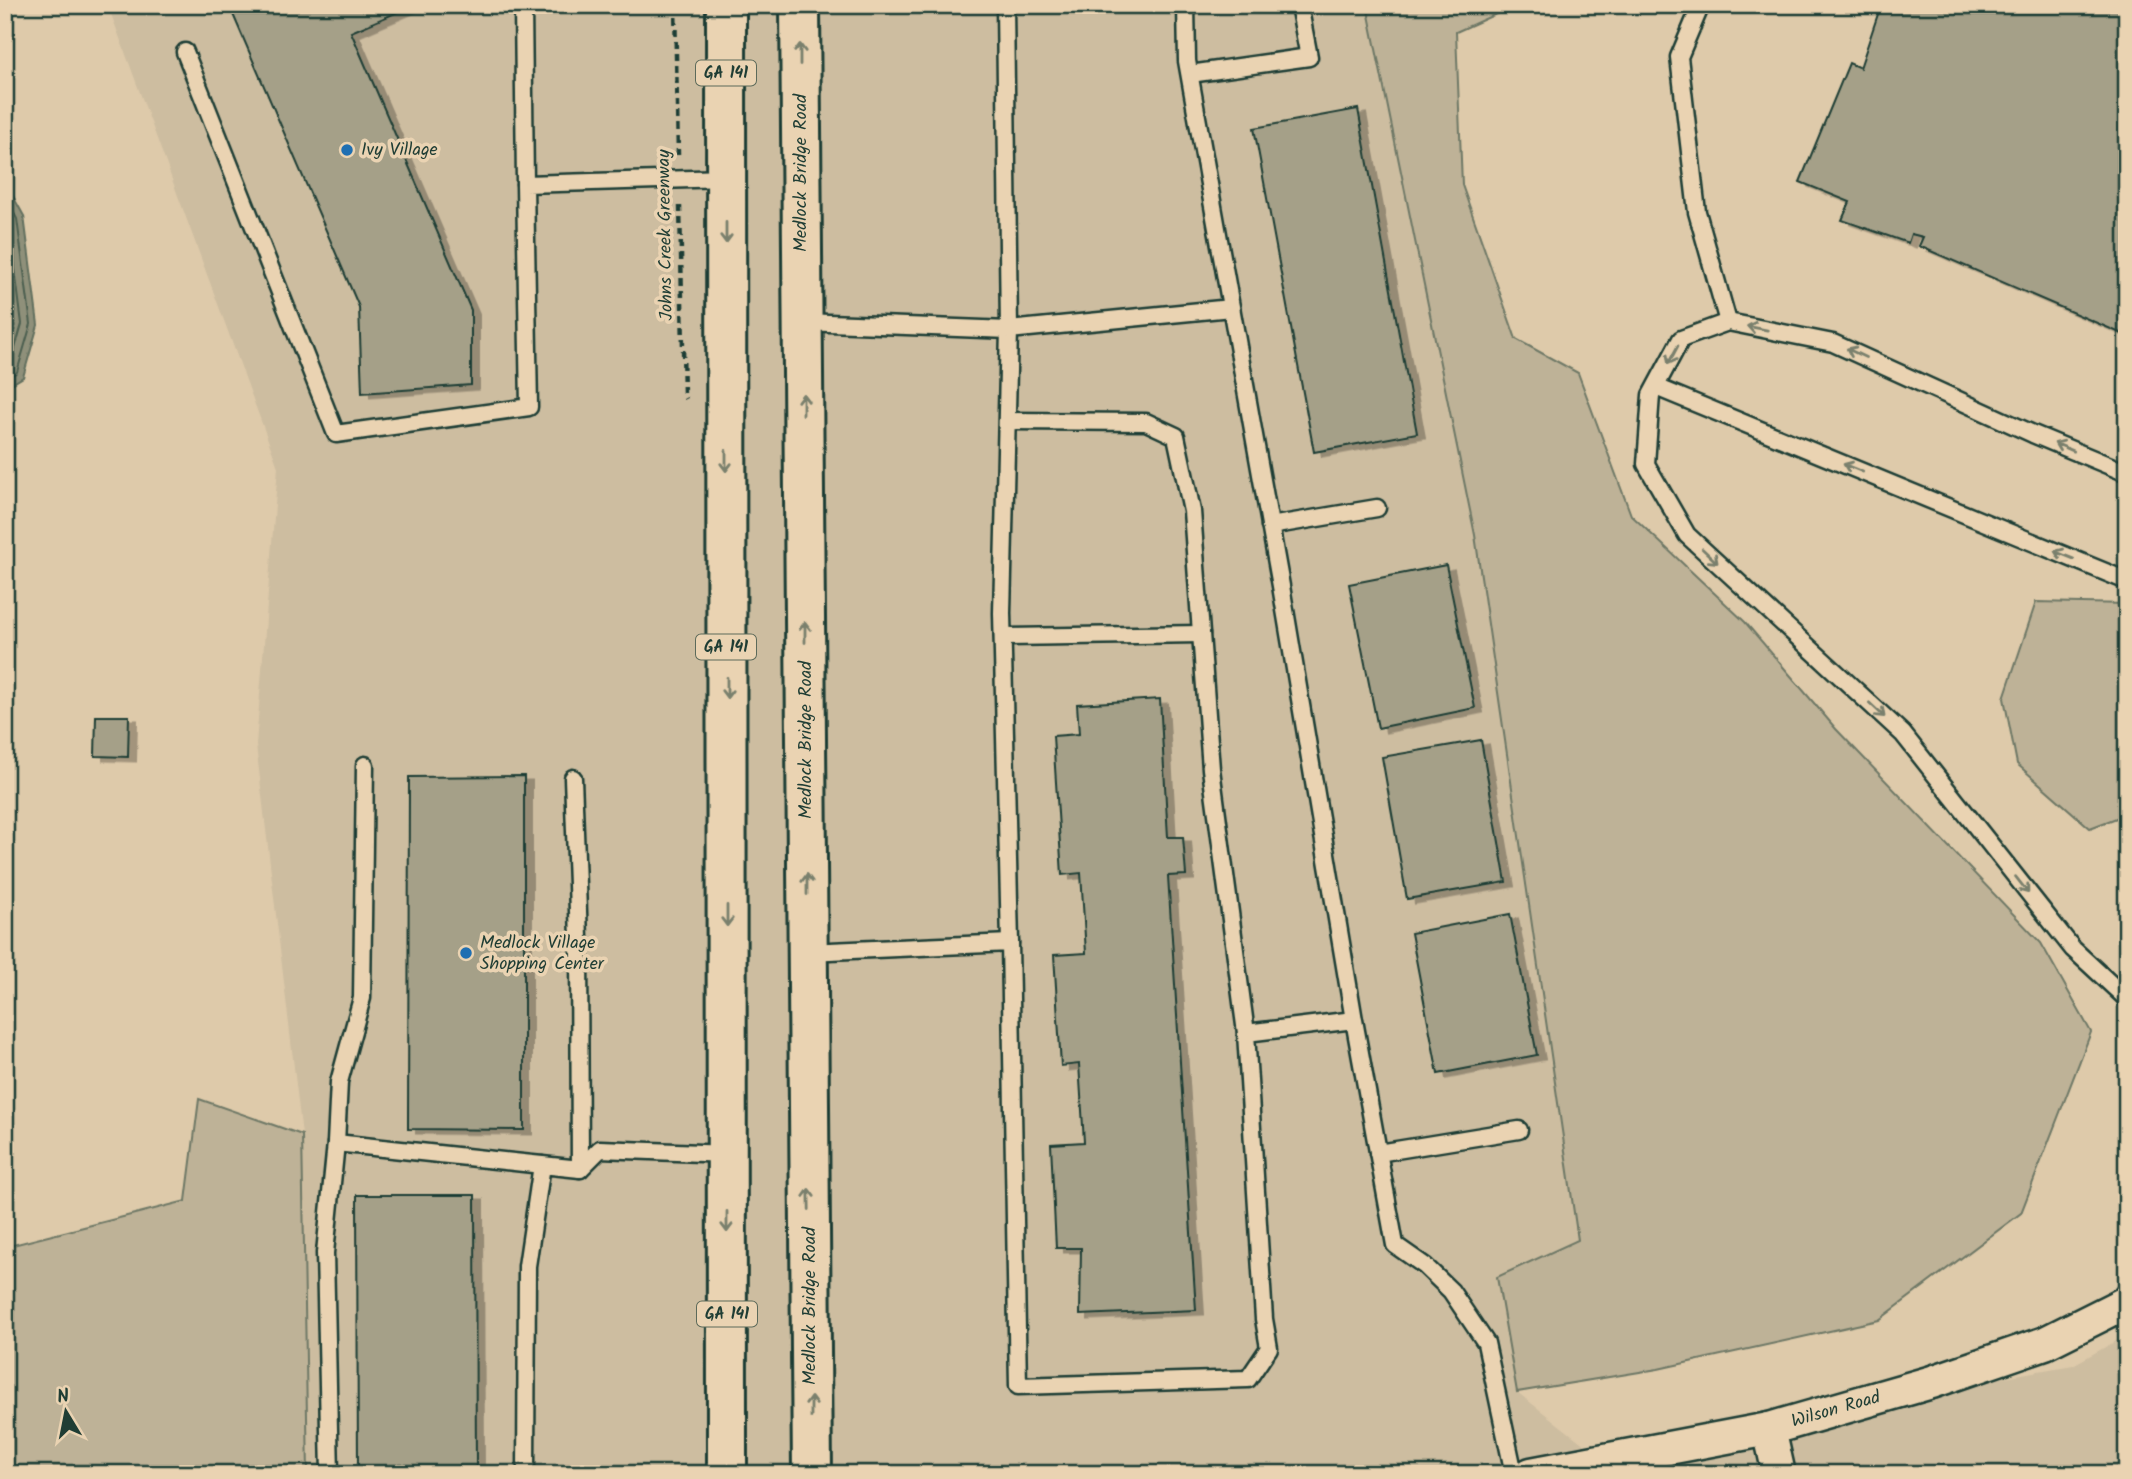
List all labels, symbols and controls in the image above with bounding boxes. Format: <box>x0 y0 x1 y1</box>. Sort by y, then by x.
one-way arrow <box>794 43 807 66</box>
road number: GA 141 <box>696 60 756 86</box>
street label: Medlock Bridge Road <box>787 93 816 252</box>
place label: Ivy Village <box>361 136 438 165</box>
marker: Ivy Village <box>339 142 355 158</box>
street label: Johns Creek Greenway <box>650 149 682 321</box>
one-way arrow <box>719 222 733 245</box>
one-way arrow <box>1746 320 1769 334</box>
one-way arrow <box>1665 344 1679 365</box>
one-way arrow <box>1846 346 1868 359</box>
one-way arrow <box>796 393 810 416</box>
one-way arrow <box>2054 440 2075 453</box>
one-way arrow <box>719 449 733 472</box>
one-way arrow <box>1843 461 1865 474</box>
one-way arrow <box>2053 547 2075 560</box>
one-way arrow <box>1701 548 1718 565</box>
one-way arrow <box>798 620 812 643</box>
road number: GA 141 <box>696 634 756 660</box>
street label: Medlock Bridge Road <box>792 660 821 819</box>
one-way arrow <box>720 677 734 700</box>
one-way arrow <box>1868 702 1885 719</box>
one-way arrow <box>800 872 814 895</box>
one-way arrow <box>2015 875 2030 893</box>
one-way arrow <box>720 904 734 927</box>
place label: Medlock Village Shopping Center <box>480 929 605 979</box>
marker: Medlock Village Shopping Center <box>458 945 474 961</box>
one-way arrow <box>803 1188 816 1211</box>
one-way arrow <box>720 1210 734 1233</box>
street label: Medlock Bridge Road <box>796 1226 825 1385</box>
road number: GA 141 <box>697 1302 757 1326</box>
north arrow <box>32 1378 102 1448</box>
text: N <box>55 1381 72 1413</box>
street label: Wilson Road <box>1788 1383 1885 1437</box>
one-way arrow <box>804 1396 818 1419</box>

